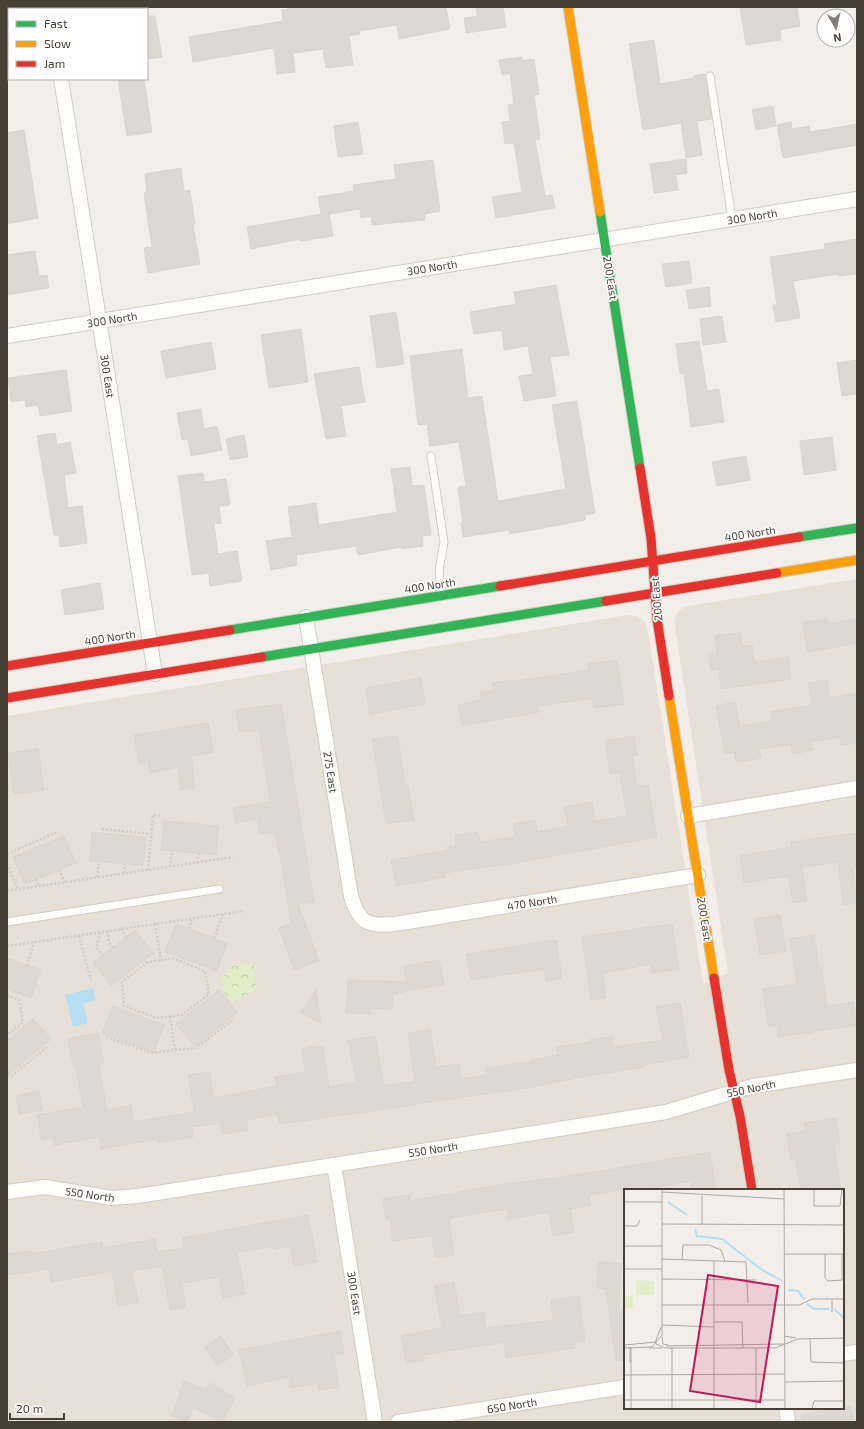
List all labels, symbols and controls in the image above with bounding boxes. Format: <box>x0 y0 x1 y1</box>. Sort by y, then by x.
legend <box>8 8 148 80</box>
north arrow <box>816 8 856 48</box>
text: Fast <box>44 16 68 30</box>
text: N <box>833 31 843 45</box>
text: Slow <box>44 36 71 50</box>
text: Jam <box>44 56 65 70</box>
street label: 300 North <box>726 206 778 226</box>
street label: 200 East <box>601 255 621 301</box>
street label: 300 North <box>406 257 458 277</box>
street label: 300 North <box>86 309 138 329</box>
street label: 300 East <box>98 353 118 399</box>
street label: 400 North <box>724 523 776 543</box>
street label: 400 North <box>404 575 456 595</box>
street label: 200 East <box>648 577 664 621</box>
street label: 400 North <box>84 627 136 647</box>
street label: 275 East <box>321 750 341 794</box>
street label: 470 North <box>506 892 558 912</box>
street label: 200 East <box>695 896 715 942</box>
street label: 550 North <box>725 1076 777 1100</box>
street label: 550 North <box>407 1139 459 1159</box>
street label: 550 North <box>64 1184 116 1204</box>
inset map <box>624 1189 844 1409</box>
street label: 300 East <box>345 1270 365 1316</box>
scale bar <box>10 1395 64 1421</box>
street label: 650 North <box>486 1395 538 1415</box>
text: 20 m <box>16 1401 43 1415</box>

